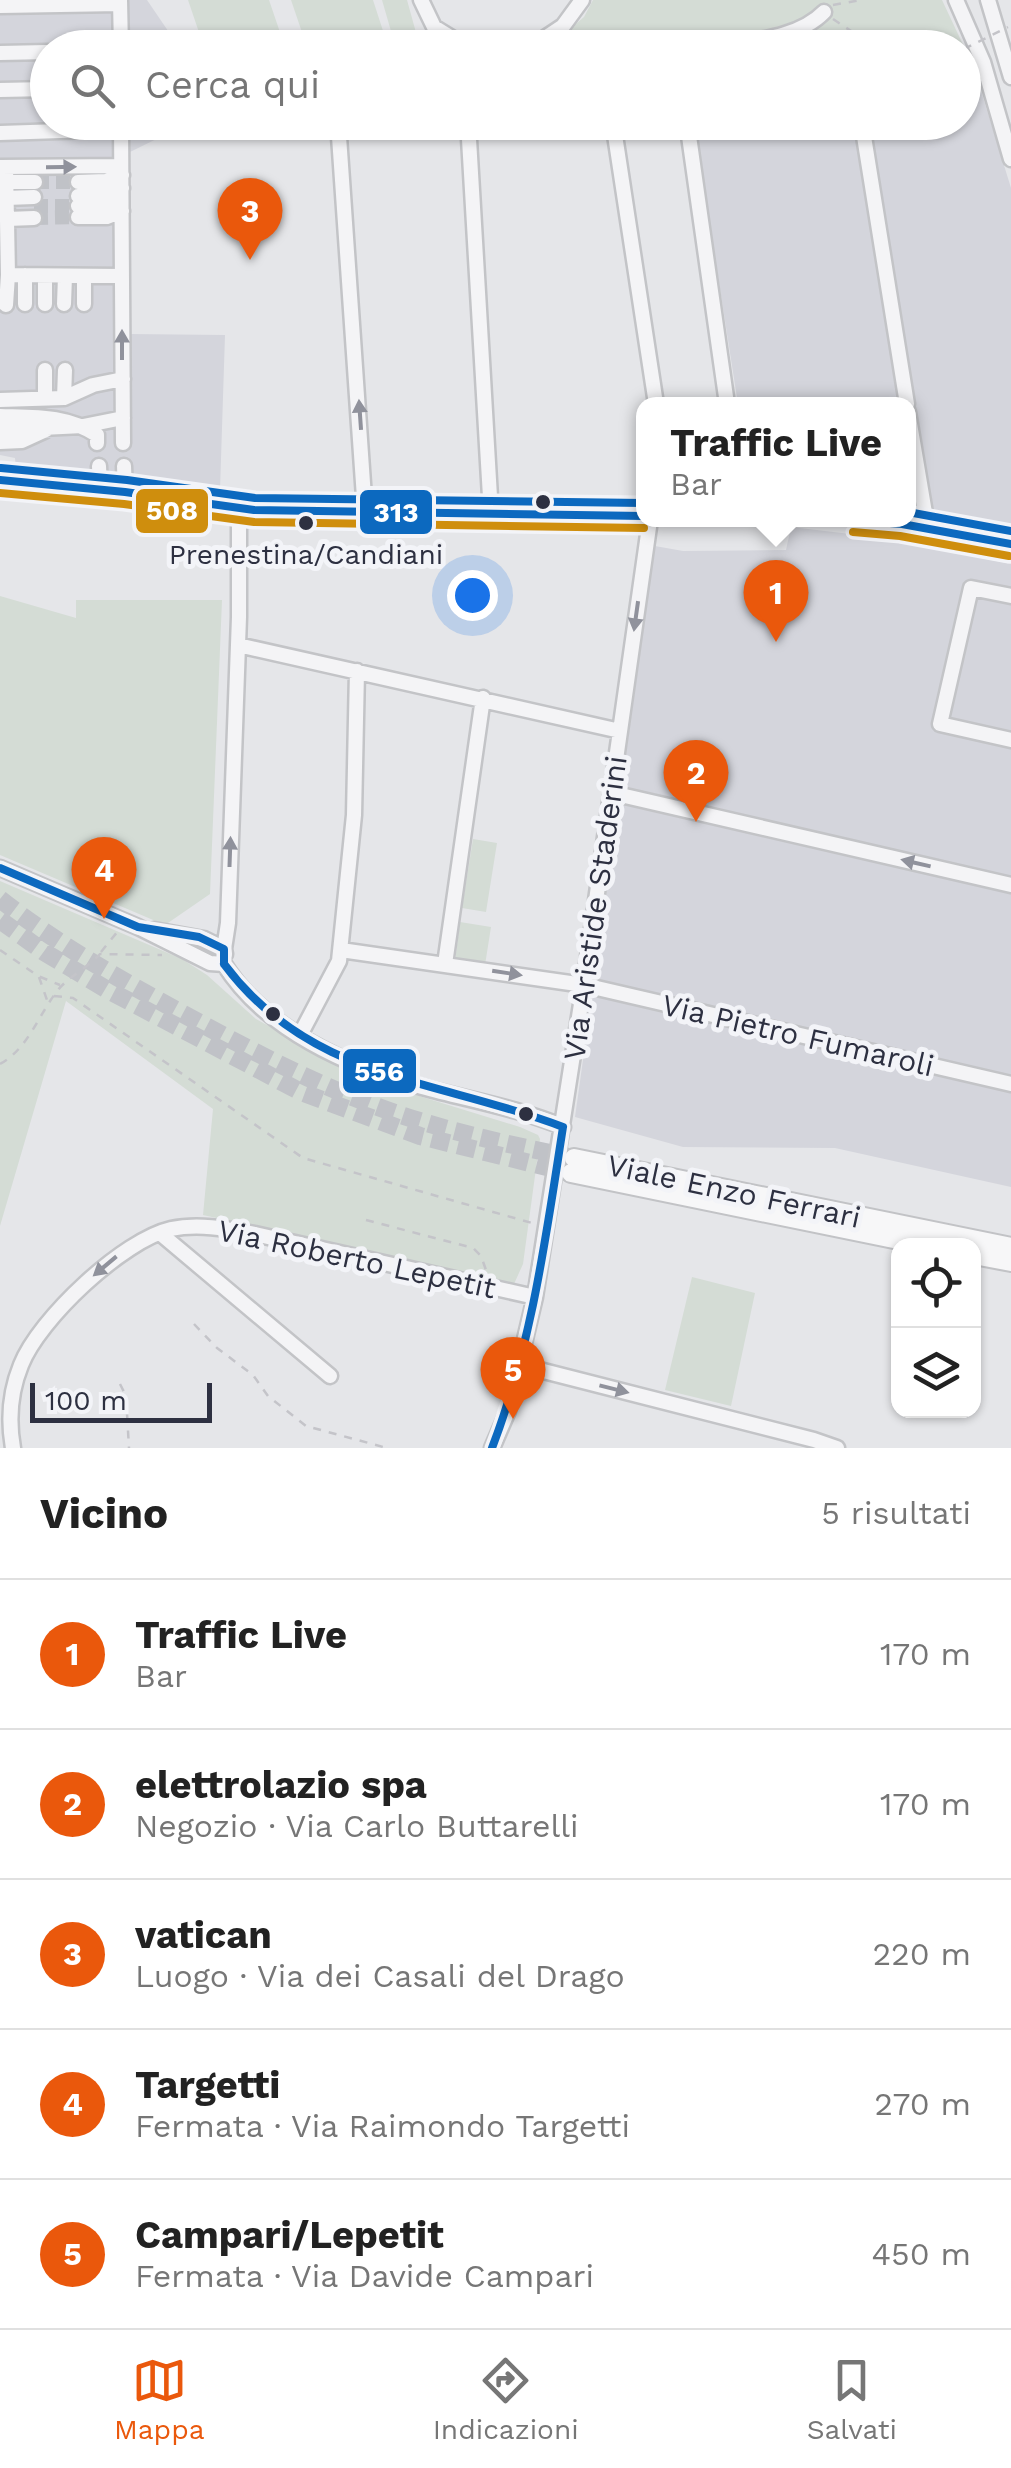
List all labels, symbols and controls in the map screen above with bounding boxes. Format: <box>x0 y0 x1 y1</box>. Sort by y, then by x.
search box <box>30 30 981 140</box>
icon: search <box>65 58 120 113</box>
text: Cerca qui <box>145 63 320 107</box>
one-way arrow <box>45 158 77 174</box>
pin: 3 <box>218 178 282 260</box>
one-way arrow <box>114 329 130 361</box>
popup <box>636 397 916 527</box>
one-way arrow <box>351 399 367 430</box>
text: Traffic Live <box>670 421 882 465</box>
text: Bar <box>670 465 722 503</box>
line badge: 508 <box>134 487 210 535</box>
line badge: 313 <box>358 488 434 536</box>
unlabelled marker <box>533 492 553 512</box>
text: 508 <box>146 494 198 527</box>
text: 313 <box>373 496 419 529</box>
marker: Prenestina/Candiani <box>296 513 316 533</box>
place label: Prenestina/Candiani <box>169 538 443 571</box>
pin: 1 <box>744 560 808 642</box>
your location <box>447 570 498 621</box>
one-way arrow <box>628 601 644 632</box>
pin: 2 <box>664 740 728 822</box>
street label: Via Aristide Staderini <box>556 753 634 1063</box>
one-way arrow <box>222 835 238 867</box>
pin: 4 <box>72 836 136 919</box>
one-way arrow <box>900 855 931 870</box>
one-way arrow <box>491 965 523 981</box>
street label: Via Pietro Fumaroli <box>659 987 937 1083</box>
unlabelled marker <box>263 1004 283 1024</box>
line badge: 556 <box>341 1047 418 1095</box>
text: 556 <box>354 1055 404 1088</box>
unlabelled marker <box>516 1104 536 1124</box>
street label: Viale Enzo Ferrari <box>604 1147 864 1235</box>
street label: Via Roberto Lepetit <box>215 1212 500 1306</box>
map controls <box>891 1238 981 1418</box>
button: locate <box>891 1238 981 1328</box>
one-way arrow <box>93 1254 118 1276</box>
button: layers <box>891 1328 981 1418</box>
pin: 5 <box>480 1336 546 1419</box>
scale bar <box>30 1378 212 1422</box>
one-way arrow <box>599 1382 630 1398</box>
text: 100 m <box>45 1384 127 1417</box>
text: Vicino <box>40 1489 168 1538</box>
text: 5 risultati <box>821 1494 971 1532</box>
text: Traffic Live <box>135 1613 347 1657</box>
text: 1 <box>66 1635 79 1673</box>
text: 170 m <box>880 1635 971 1673</box>
text: Bar <box>135 1657 187 1695</box>
text: elettrolazio spa <box>135 1763 427 1807</box>
text: 2 <box>63 1785 82 1823</box>
text: 170 m <box>880 1785 971 1823</box>
text: Negozio · Via Carlo Buttarelli <box>135 1807 579 1845</box>
text: vatican <box>135 1913 272 1957</box>
text: 3 <box>63 1935 82 1973</box>
text: 220 m <box>872 1935 971 1973</box>
text: Luogo · Via dei Casali del Drago <box>135 1957 625 1995</box>
text: Targetti <box>135 2063 280 2107</box>
text: 4 <box>62 2085 83 2123</box>
text: 270 m <box>874 2085 971 2123</box>
text: Fermata · Via Raimondo Targetti <box>135 2107 630 2145</box>
text: Campari/Lepetit <box>135 2213 444 2257</box>
text: 5 <box>63 2235 82 2273</box>
text: 450 m <box>872 2235 971 2273</box>
text: Fermata · Via Davide Campari <box>135 2257 594 2295</box>
tab: Mappa <box>114 2353 205 2446</box>
tab: Indicazioni <box>433 2353 579 2446</box>
tab: Salvati <box>807 2353 897 2446</box>

